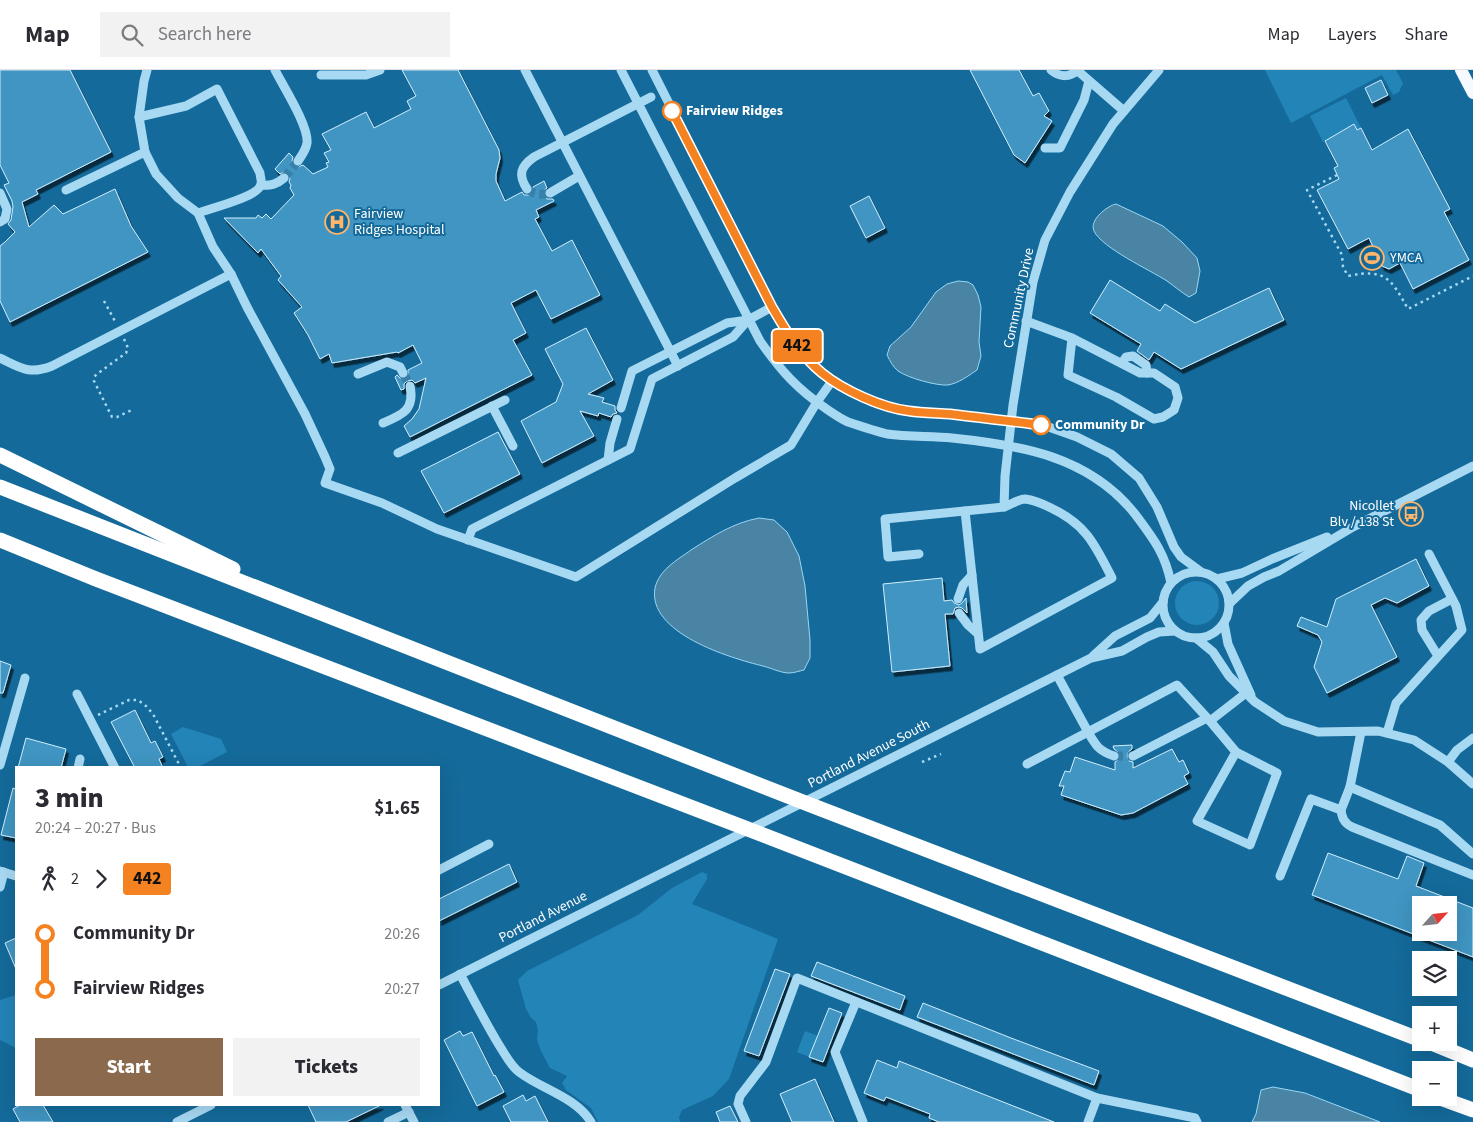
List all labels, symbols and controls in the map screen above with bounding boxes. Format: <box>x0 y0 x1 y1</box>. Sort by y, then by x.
search box <box>100 12 450 57</box>
text: Map <box>25 17 70 52</box>
icon: search <box>118 21 146 49</box>
text: Search here <box>158 21 251 48</box>
text: Map <box>1268 22 1300 47</box>
text: Layers <box>1328 22 1377 47</box>
text: Share <box>1405 22 1448 47</box>
marker: Fairview Ridges <box>662 101 682 121</box>
place label: Fairview Ridges <box>686 101 783 121</box>
place label: Fairview Ridges Hospital <box>354 204 445 240</box>
hospital icon: Fairview Ridges Hospital <box>324 209 350 235</box>
sports icon: YMCA <box>1359 245 1385 271</box>
street label: Community Drive <box>999 246 1039 350</box>
place label: YMCA <box>1389 248 1423 268</box>
line badge: 442 <box>768 330 826 362</box>
text: 442 <box>783 333 811 358</box>
marker: Community Dr <box>1031 415 1051 435</box>
place label: Community Dr <box>1055 415 1145 435</box>
place label: Nicollet Blv / 138 St <box>1330 496 1394 532</box>
bus stop icon: Nicollet Blv / 138 St <box>1398 501 1424 527</box>
street label: Portland Avenue South <box>804 715 934 793</box>
text: 3 min <box>35 778 104 818</box>
text: $1.65 <box>374 795 420 822</box>
text: 20:24 – 20:27 · Bus <box>35 817 156 839</box>
icon: walk <box>35 865 63 893</box>
icon: forward <box>87 865 115 893</box>
text: 442 <box>133 866 161 891</box>
text: 2 <box>71 868 79 890</box>
street label: Portland Avenue <box>495 886 591 948</box>
north arrow <box>1412 896 1458 941</box>
map controls <box>1412 896 1457 1106</box>
text: Community Dr <box>73 920 195 947</box>
text: 20:26 <box>384 923 420 945</box>
button: layers <box>1412 951 1457 996</box>
text: Fairview Ridges <box>73 975 204 1002</box>
text: 20:27 <box>384 978 420 1000</box>
button: + <box>1412 1006 1457 1051</box>
button: Start <box>35 1038 223 1096</box>
button: Tickets <box>233 1038 420 1096</box>
button: − <box>1412 1061 1457 1106</box>

